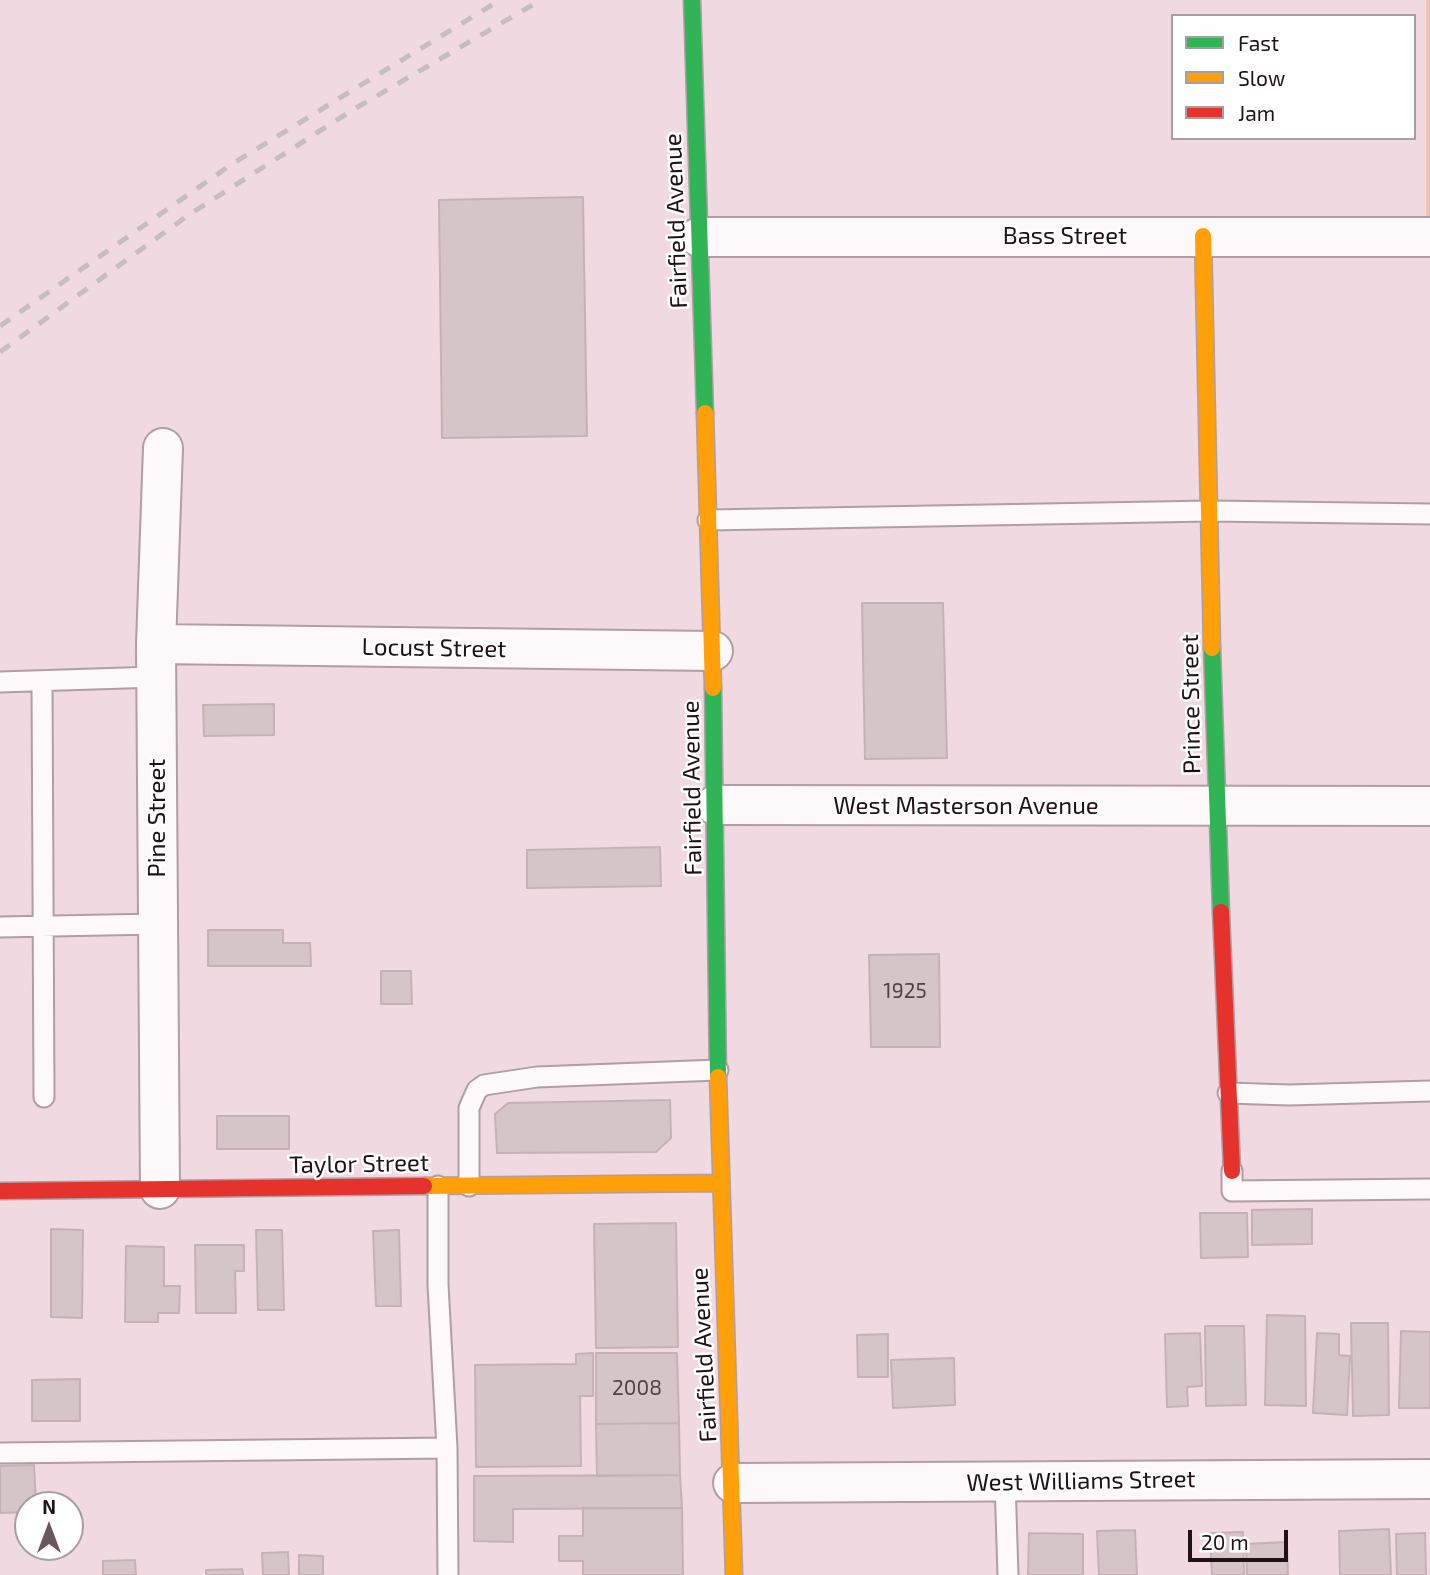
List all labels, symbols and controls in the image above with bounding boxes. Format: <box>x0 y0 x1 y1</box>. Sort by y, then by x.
legend <box>1171 14 1416 140</box>
text: Fast <box>1238 30 1279 55</box>
text: Slow <box>1238 65 1285 90</box>
text: Jam <box>1238 100 1275 125</box>
street label: Fairfield Avenue <box>659 133 693 309</box>
street label: Bass Street <box>1003 222 1127 250</box>
street label: Locust Street <box>361 632 507 664</box>
street label: Prince Street <box>1175 634 1207 774</box>
street label: Fairfield Avenue <box>676 700 708 876</box>
street label: Pine Street <box>143 759 171 877</box>
street label: West Masterson Avenue <box>833 792 1099 820</box>
house number: 1925 <box>883 978 927 1004</box>
street label: Taylor Street <box>289 1148 429 1180</box>
street label: Fairfield Avenue <box>685 1267 723 1443</box>
house number: 2008 <box>612 1375 662 1401</box>
street label: West Williams Street <box>966 1465 1196 1497</box>
north arrow <box>14 1491 84 1561</box>
text: N <box>42 1495 56 1518</box>
scale bar <box>1192 1516 1292 1560</box>
text: 20 m <box>1201 1529 1249 1554</box>

